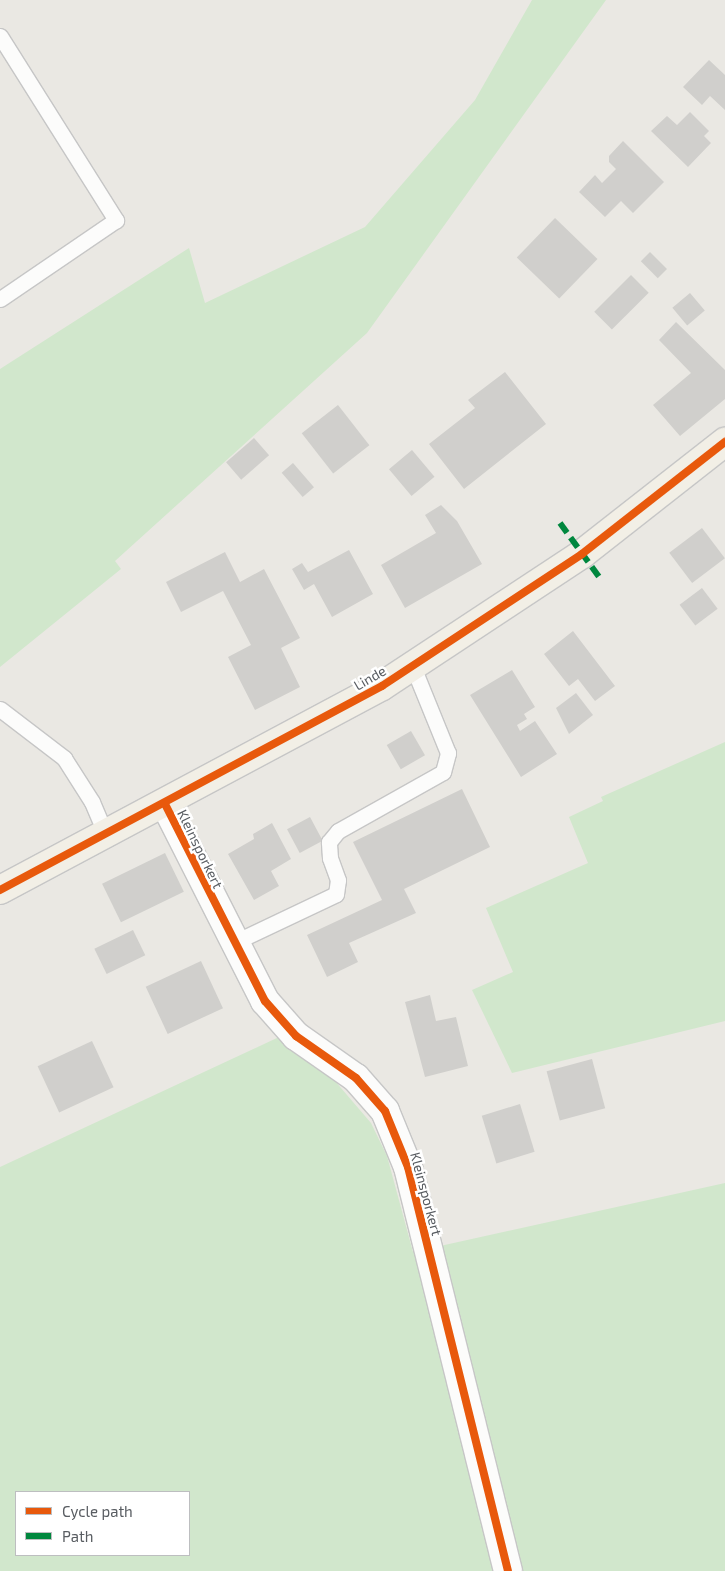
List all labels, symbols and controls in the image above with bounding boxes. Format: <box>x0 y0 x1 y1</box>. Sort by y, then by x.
street label: Linde <box>351 662 389 694</box>
street label: Kleinsporkert <box>174 807 226 891</box>
street label: Kleinsporkert <box>407 1150 445 1238</box>
legend <box>15 1491 190 1556</box>
text: Cycle path <box>62 1502 133 1520</box>
text: Path <box>62 1527 93 1545</box>

